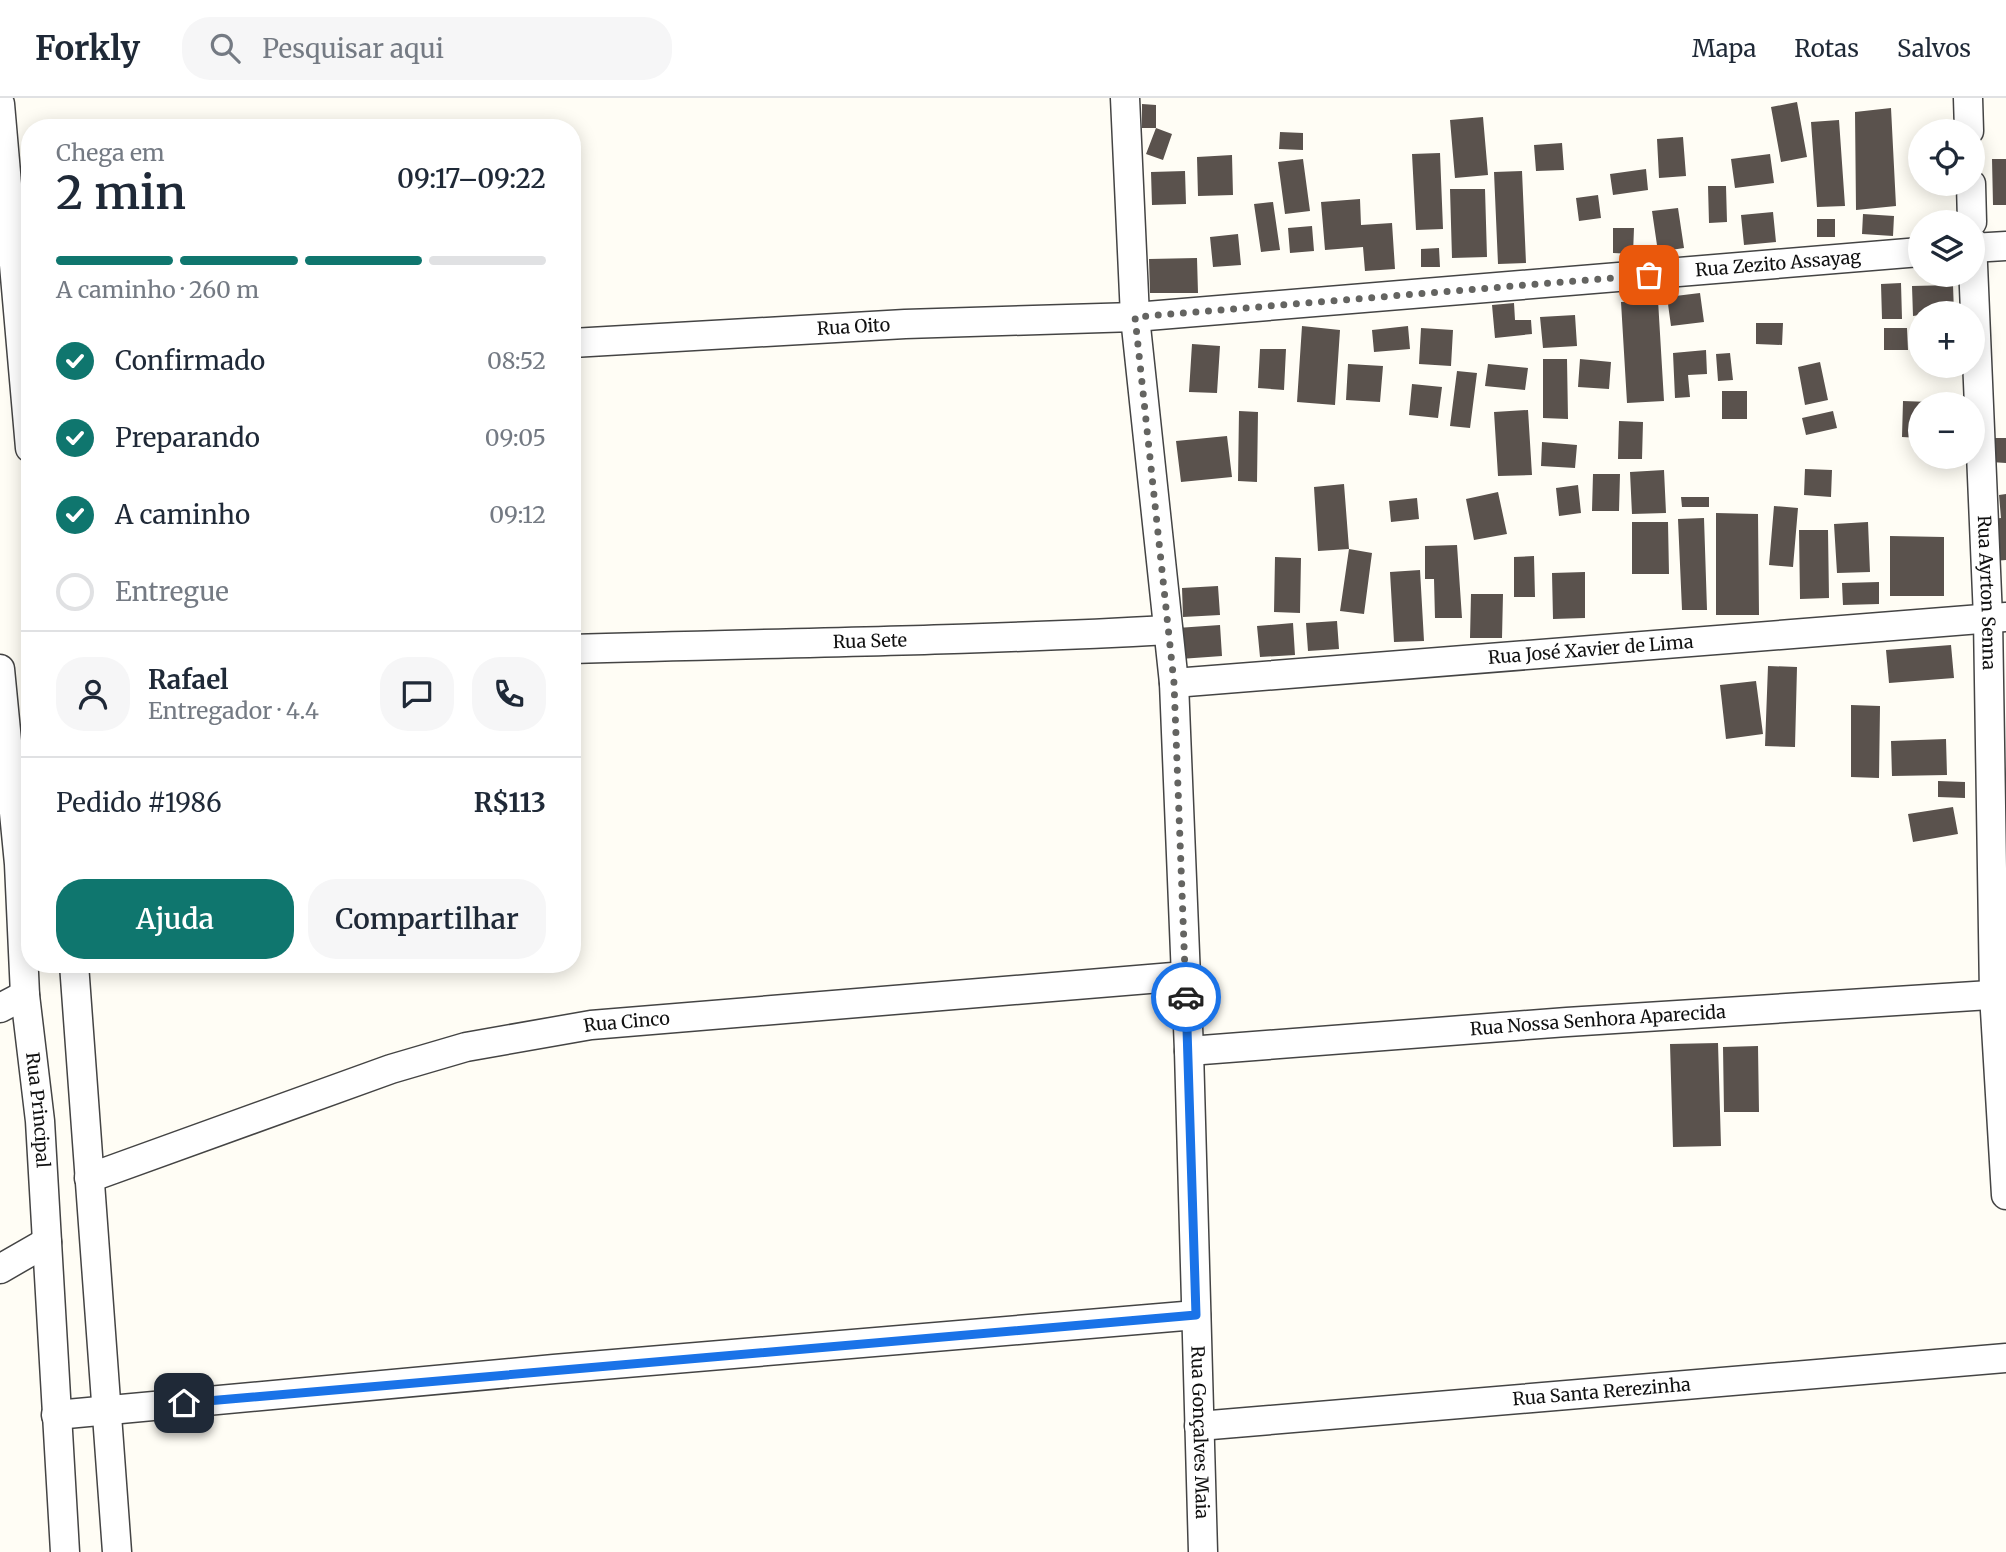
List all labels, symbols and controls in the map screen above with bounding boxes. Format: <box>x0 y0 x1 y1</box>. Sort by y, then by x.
search box <box>182 17 672 80</box>
text: Forkly <box>35 28 140 69</box>
icon: search <box>206 29 244 67</box>
text: Pesquisar aqui <box>262 32 444 65</box>
text: Mapa <box>1692 33 1756 64</box>
text: Rotas <box>1794 33 1859 64</box>
text: Salvos <box>1897 33 1971 64</box>
map controls <box>1908 119 1985 469</box>
button: locate <box>1908 119 1985 196</box>
text: Chega em <box>56 138 165 167</box>
text: 09:17–09:22 <box>397 162 546 195</box>
text: 2 min <box>56 164 186 222</box>
button: layers <box>1908 210 1985 287</box>
pin <box>1619 245 1679 305</box>
street label: Rua Zezito Assayag <box>1694 245 1862 282</box>
icon: bag <box>1630 256 1668 294</box>
text: A caminho · 260 m <box>56 275 259 304</box>
button: + <box>1908 301 1985 378</box>
street label: Rua Oito <box>816 313 891 340</box>
icon: check <box>56 342 94 380</box>
text: Confirmado <box>115 344 265 377</box>
text: 08:52 <box>487 346 546 375</box>
button: − <box>1908 392 1985 469</box>
icon: check <box>56 419 94 457</box>
text: Preparando <box>115 421 260 454</box>
text: 09:05 <box>485 423 546 452</box>
icon: check <box>56 496 94 534</box>
text: A caminho <box>115 498 250 531</box>
text: 09:12 <box>489 500 546 529</box>
street label: Rua Ayrton Senna <box>1973 515 2001 671</box>
text: Entregue <box>115 575 229 608</box>
street label: Rua Sete <box>833 628 907 653</box>
street label: Rua José Xavier de Lima <box>1487 630 1695 669</box>
button: person <box>56 657 130 731</box>
button: chat <box>380 657 454 731</box>
button: phone <box>472 657 546 731</box>
text: Rafael <box>148 663 229 696</box>
text: Entregador · 4.4 <box>148 696 319 725</box>
text: Pedido #1986 <box>56 786 222 819</box>
text: R$113 <box>474 786 546 819</box>
button: Ajuda <box>56 879 294 959</box>
button: Compartilhar <box>308 879 546 959</box>
courier <box>1151 962 1221 1032</box>
icon: car <box>1167 978 1205 1016</box>
street label: Rua Nossa Senhora Aparecida <box>1469 1000 1727 1040</box>
street label: Rua Cinco <box>582 1007 671 1037</box>
street label: Rua Principal <box>21 1051 55 1169</box>
street label: Rua Gonçalves Maia <box>1186 1345 1214 1520</box>
pin <box>154 1373 214 1433</box>
street label: Rua Santa Rerezinha <box>1511 1373 1692 1411</box>
icon: home <box>165 1384 203 1422</box>

